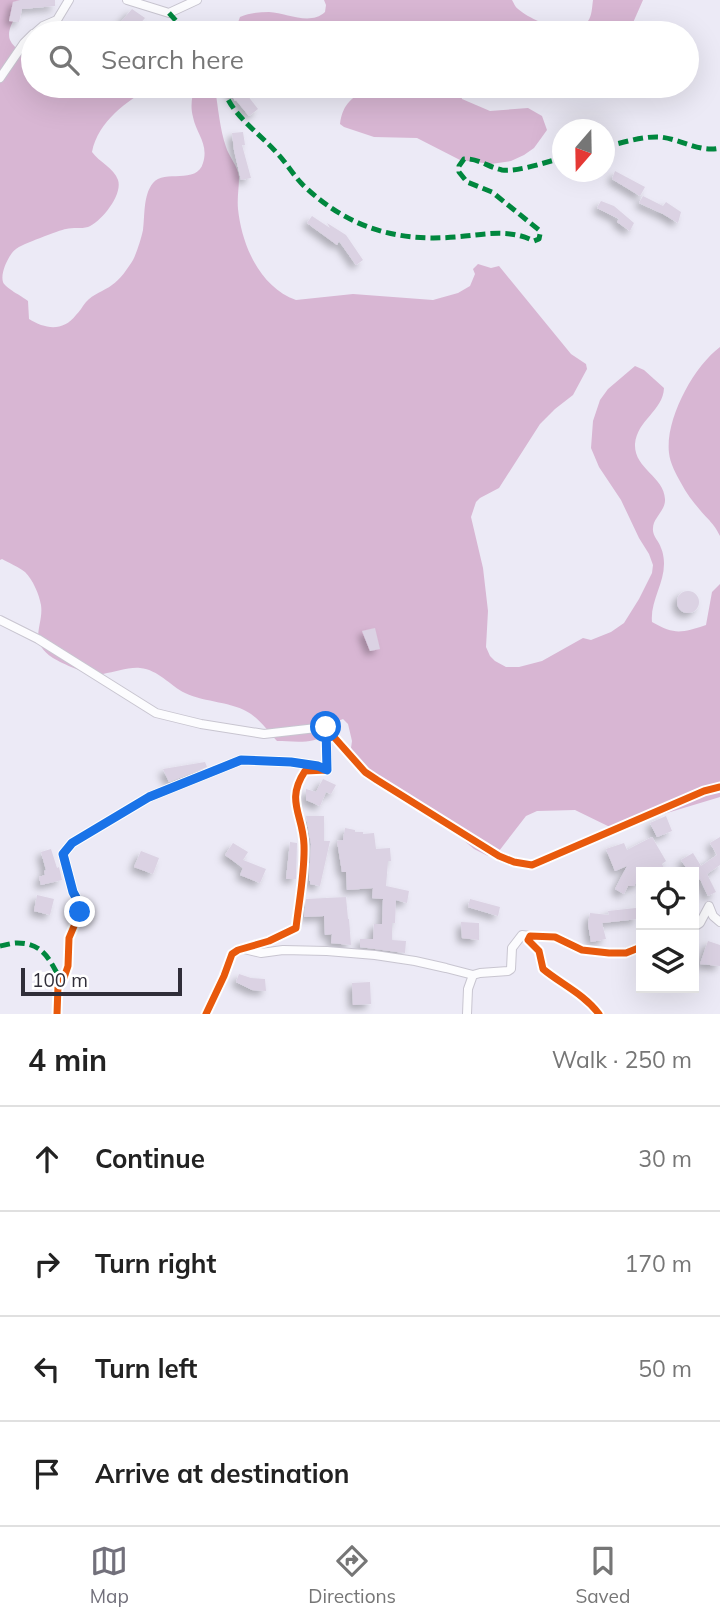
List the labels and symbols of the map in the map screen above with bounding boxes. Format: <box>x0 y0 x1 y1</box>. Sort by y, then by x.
north arrow <box>552 119 615 182</box>
route start <box>310 711 341 742</box>
route end <box>64 896 95 927</box>
scale bar <box>21 965 182 997</box>

